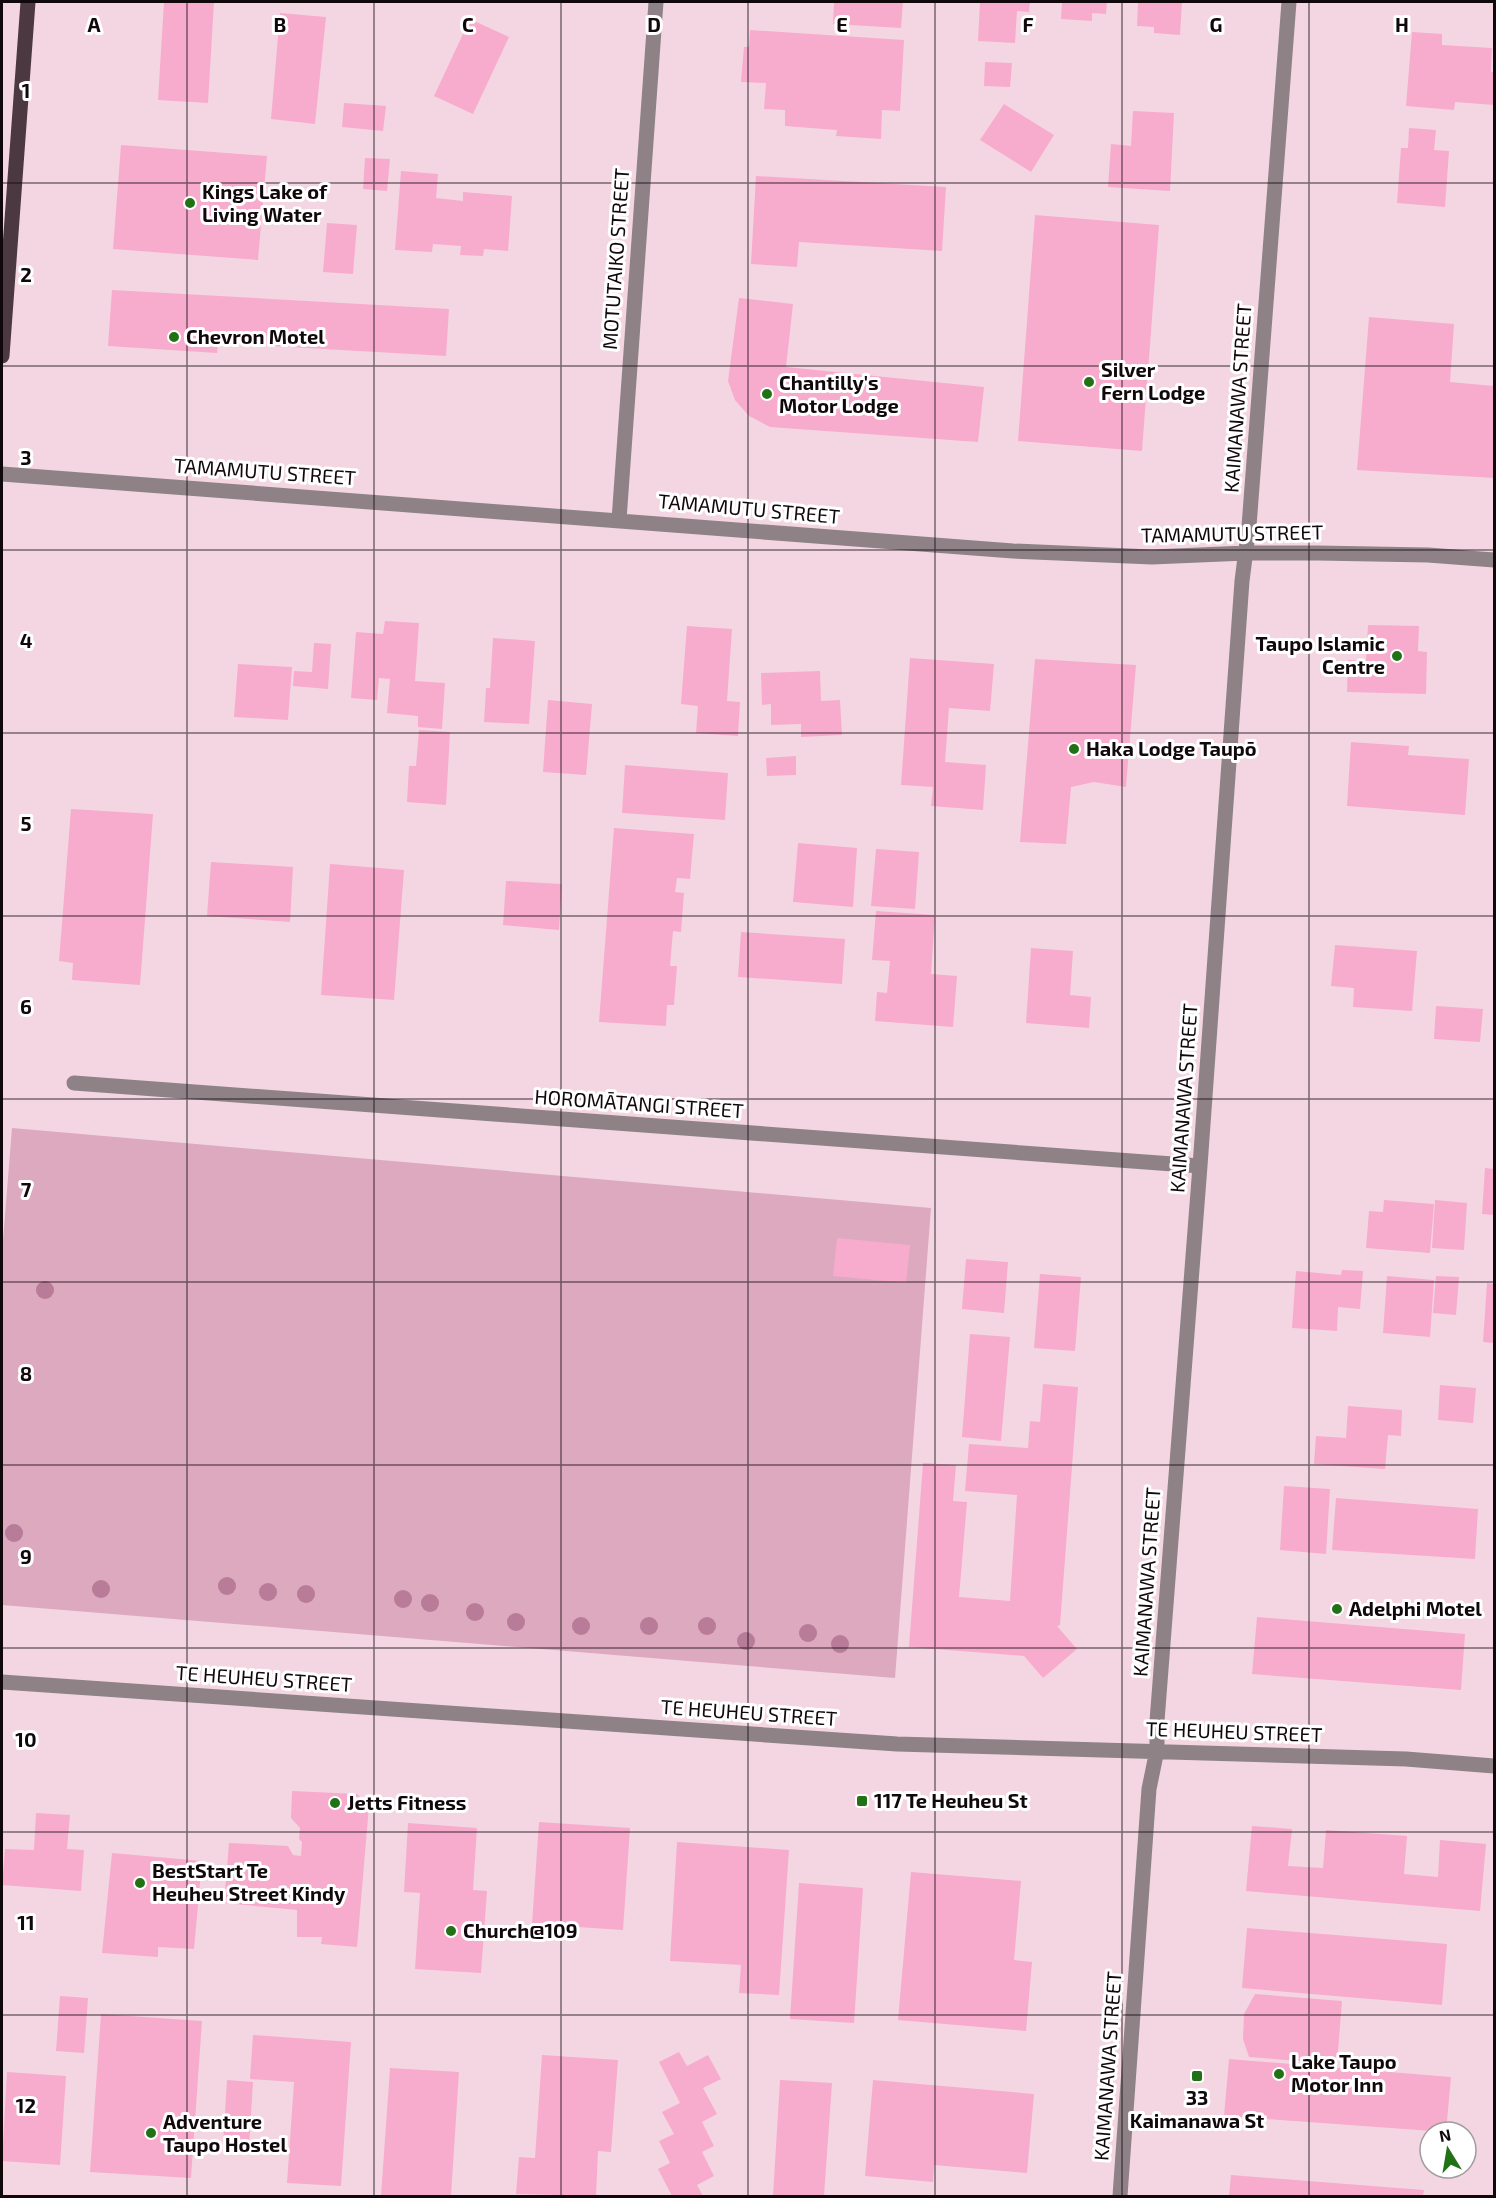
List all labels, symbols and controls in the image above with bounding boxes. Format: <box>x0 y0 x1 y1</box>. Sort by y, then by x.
text: A <box>87 12 101 36</box>
text: B <box>274 12 286 36</box>
text: C <box>462 12 474 36</box>
text: D <box>647 12 661 36</box>
text: E <box>836 12 848 36</box>
text: F <box>1022 12 1034 36</box>
text: G <box>1210 12 1222 36</box>
text: H <box>1395 12 1409 36</box>
text: 1 <box>22 78 30 102</box>
street label: MOTUTAIKO STREET <box>597 167 633 351</box>
place label: Kings Lake of Living Water <box>202 179 328 226</box>
marker: Kings Lake of Living Water <box>183 196 197 210</box>
text: 2 <box>20 262 32 286</box>
street label: KAIMANAWA STREET <box>1218 302 1256 493</box>
place label: Chevron Motel <box>186 324 325 348</box>
marker: Chevron Motel <box>167 330 181 344</box>
place label: Silver Fern Lodge <box>1101 357 1205 404</box>
place label: Chantilly's Motor Lodge <box>779 370 899 417</box>
marker: Silver Fern Lodge <box>1082 375 1096 389</box>
marker: Chantilly's Motor Lodge <box>760 387 774 401</box>
text: 3 <box>20 445 32 469</box>
street label: TAMAMUTU STREET <box>173 453 357 489</box>
street label: TAMAMUTU STREET <box>657 488 841 528</box>
street label: TAMAMUTU STREET <box>1141 519 1324 547</box>
text: 4 <box>20 628 33 652</box>
place label: Taupo Islamic Centre <box>1256 631 1385 678</box>
marker: Taupo Islamic Centre <box>1390 649 1404 663</box>
place label: Haka Lodge Taupō <box>1086 736 1257 760</box>
marker: Haka Lodge Taupō <box>1067 742 1081 756</box>
text: 5 <box>20 811 32 835</box>
text: 6 <box>20 994 32 1018</box>
street label: KAIMANAWA STREET <box>1164 1002 1202 1193</box>
street label: HOROMĀTANGI STREET <box>534 1084 745 1122</box>
text: 7 <box>21 1177 32 1201</box>
text: 8 <box>20 1361 32 1385</box>
street label: KAIMANAWA STREET <box>1127 1486 1165 1677</box>
text: 9 <box>20 1544 32 1568</box>
place label: Adelphi Motel <box>1349 1596 1482 1620</box>
marker: Adelphi Motel <box>1330 1602 1344 1616</box>
street label: TE HEUHEU STREET <box>175 1660 353 1696</box>
street label: TE HEUHEU STREET <box>660 1694 838 1730</box>
street label: TE HEUHEU STREET <box>1145 1716 1323 1746</box>
text: 10 <box>15 1727 37 1751</box>
place label: 117 Te Heuheu St <box>874 1788 1028 1812</box>
place label: Jetts Fitness <box>347 1790 466 1814</box>
marker: 117 Te Heuheu St <box>855 1794 869 1808</box>
marker: Jetts Fitness <box>328 1796 342 1810</box>
place label: BestStart Te Heuheu Street Kindy <box>152 1858 346 1906</box>
marker: BestStart Te Heuheu Street Kindy <box>133 1876 147 1890</box>
text: 11 <box>17 1910 35 1934</box>
place label: Church@109 <box>463 1918 577 1942</box>
marker: Church@109 <box>444 1924 458 1938</box>
street label: KAIMANAWA STREET <box>1088 1970 1126 2161</box>
place label: Lake Taupo Motor Inn <box>1291 2049 1396 2096</box>
marker: Lake Taupo Motor Inn <box>1272 2067 1286 2081</box>
marker: 33 Kaimanawa St <box>1190 2069 1204 2083</box>
place label: 33 Kaimanawa St <box>1130 2085 1264 2132</box>
text: 12 <box>16 2093 36 2117</box>
place label: Adventure Taupo Hostel <box>163 2109 287 2156</box>
north arrow <box>1418 2120 1478 2180</box>
text: N <box>1438 2124 1453 2145</box>
marker: Adventure Taupo Hostel <box>144 2126 158 2140</box>

